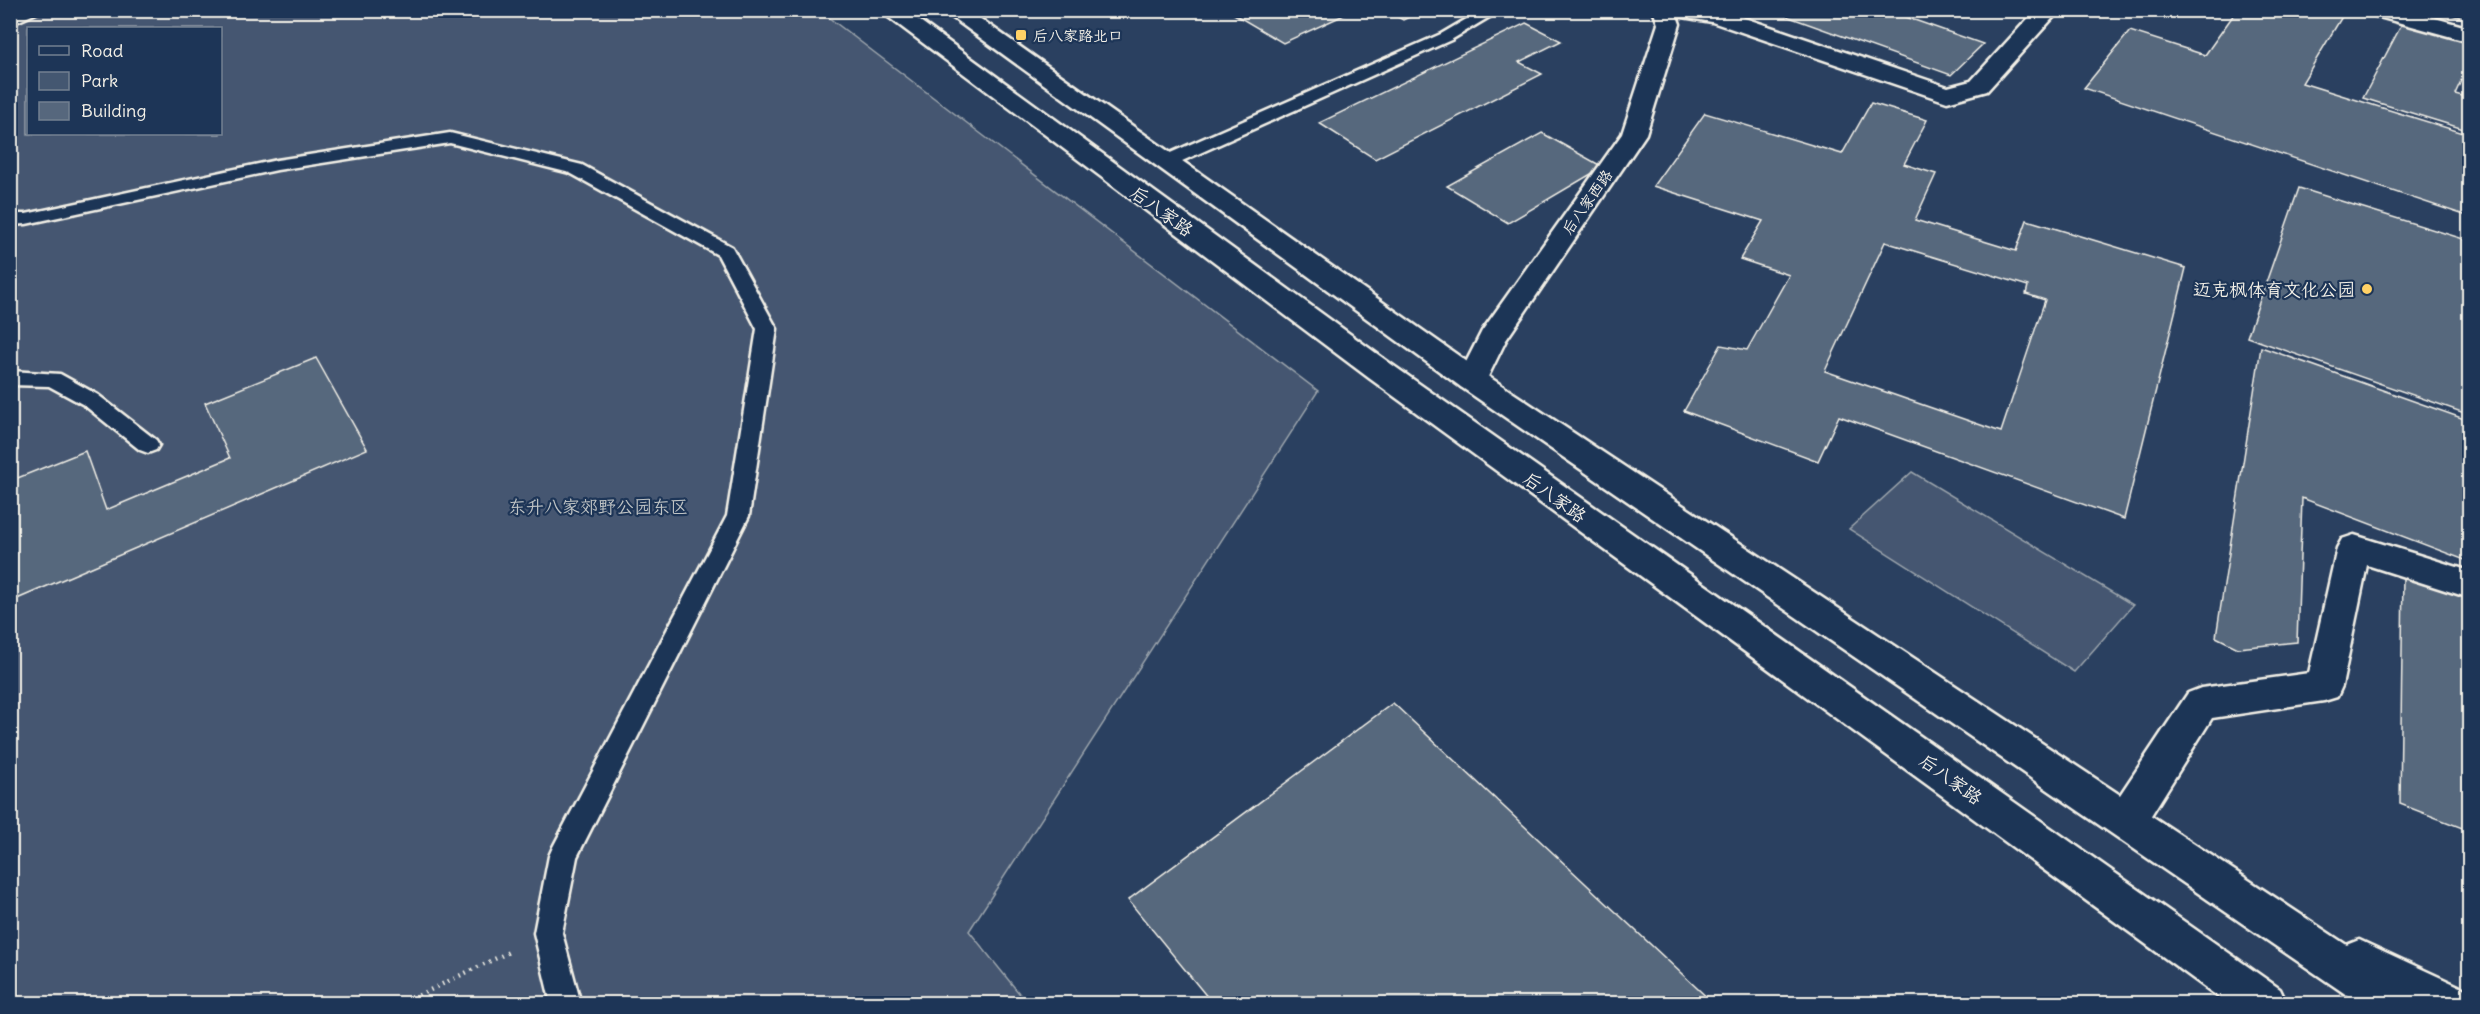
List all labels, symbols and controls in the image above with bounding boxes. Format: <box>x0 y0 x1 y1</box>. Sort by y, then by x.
place label: 后八家路北口 <box>1033 26 1123 45</box>
legend <box>27 27 222 135</box>
marker: 后八家路北口 <box>1014 28 1028 42</box>
text: Road <box>81 39 124 62</box>
text: Park <box>81 69 118 92</box>
text: Building <box>81 99 146 122</box>
street label: 后八家西路 <box>1558 166 1616 238</box>
street label: 后八家路 <box>1126 181 1198 241</box>
place label: 迈克枫体育文化公园 <box>2193 278 2355 301</box>
marker: 迈克枫体育文化公园 <box>2360 282 2374 296</box>
street label: 后八家路 <box>1519 467 1591 527</box>
park label: 东升八家郊野公园东区 <box>508 495 688 518</box>
street label: 后八家路 <box>1915 749 1987 809</box>

